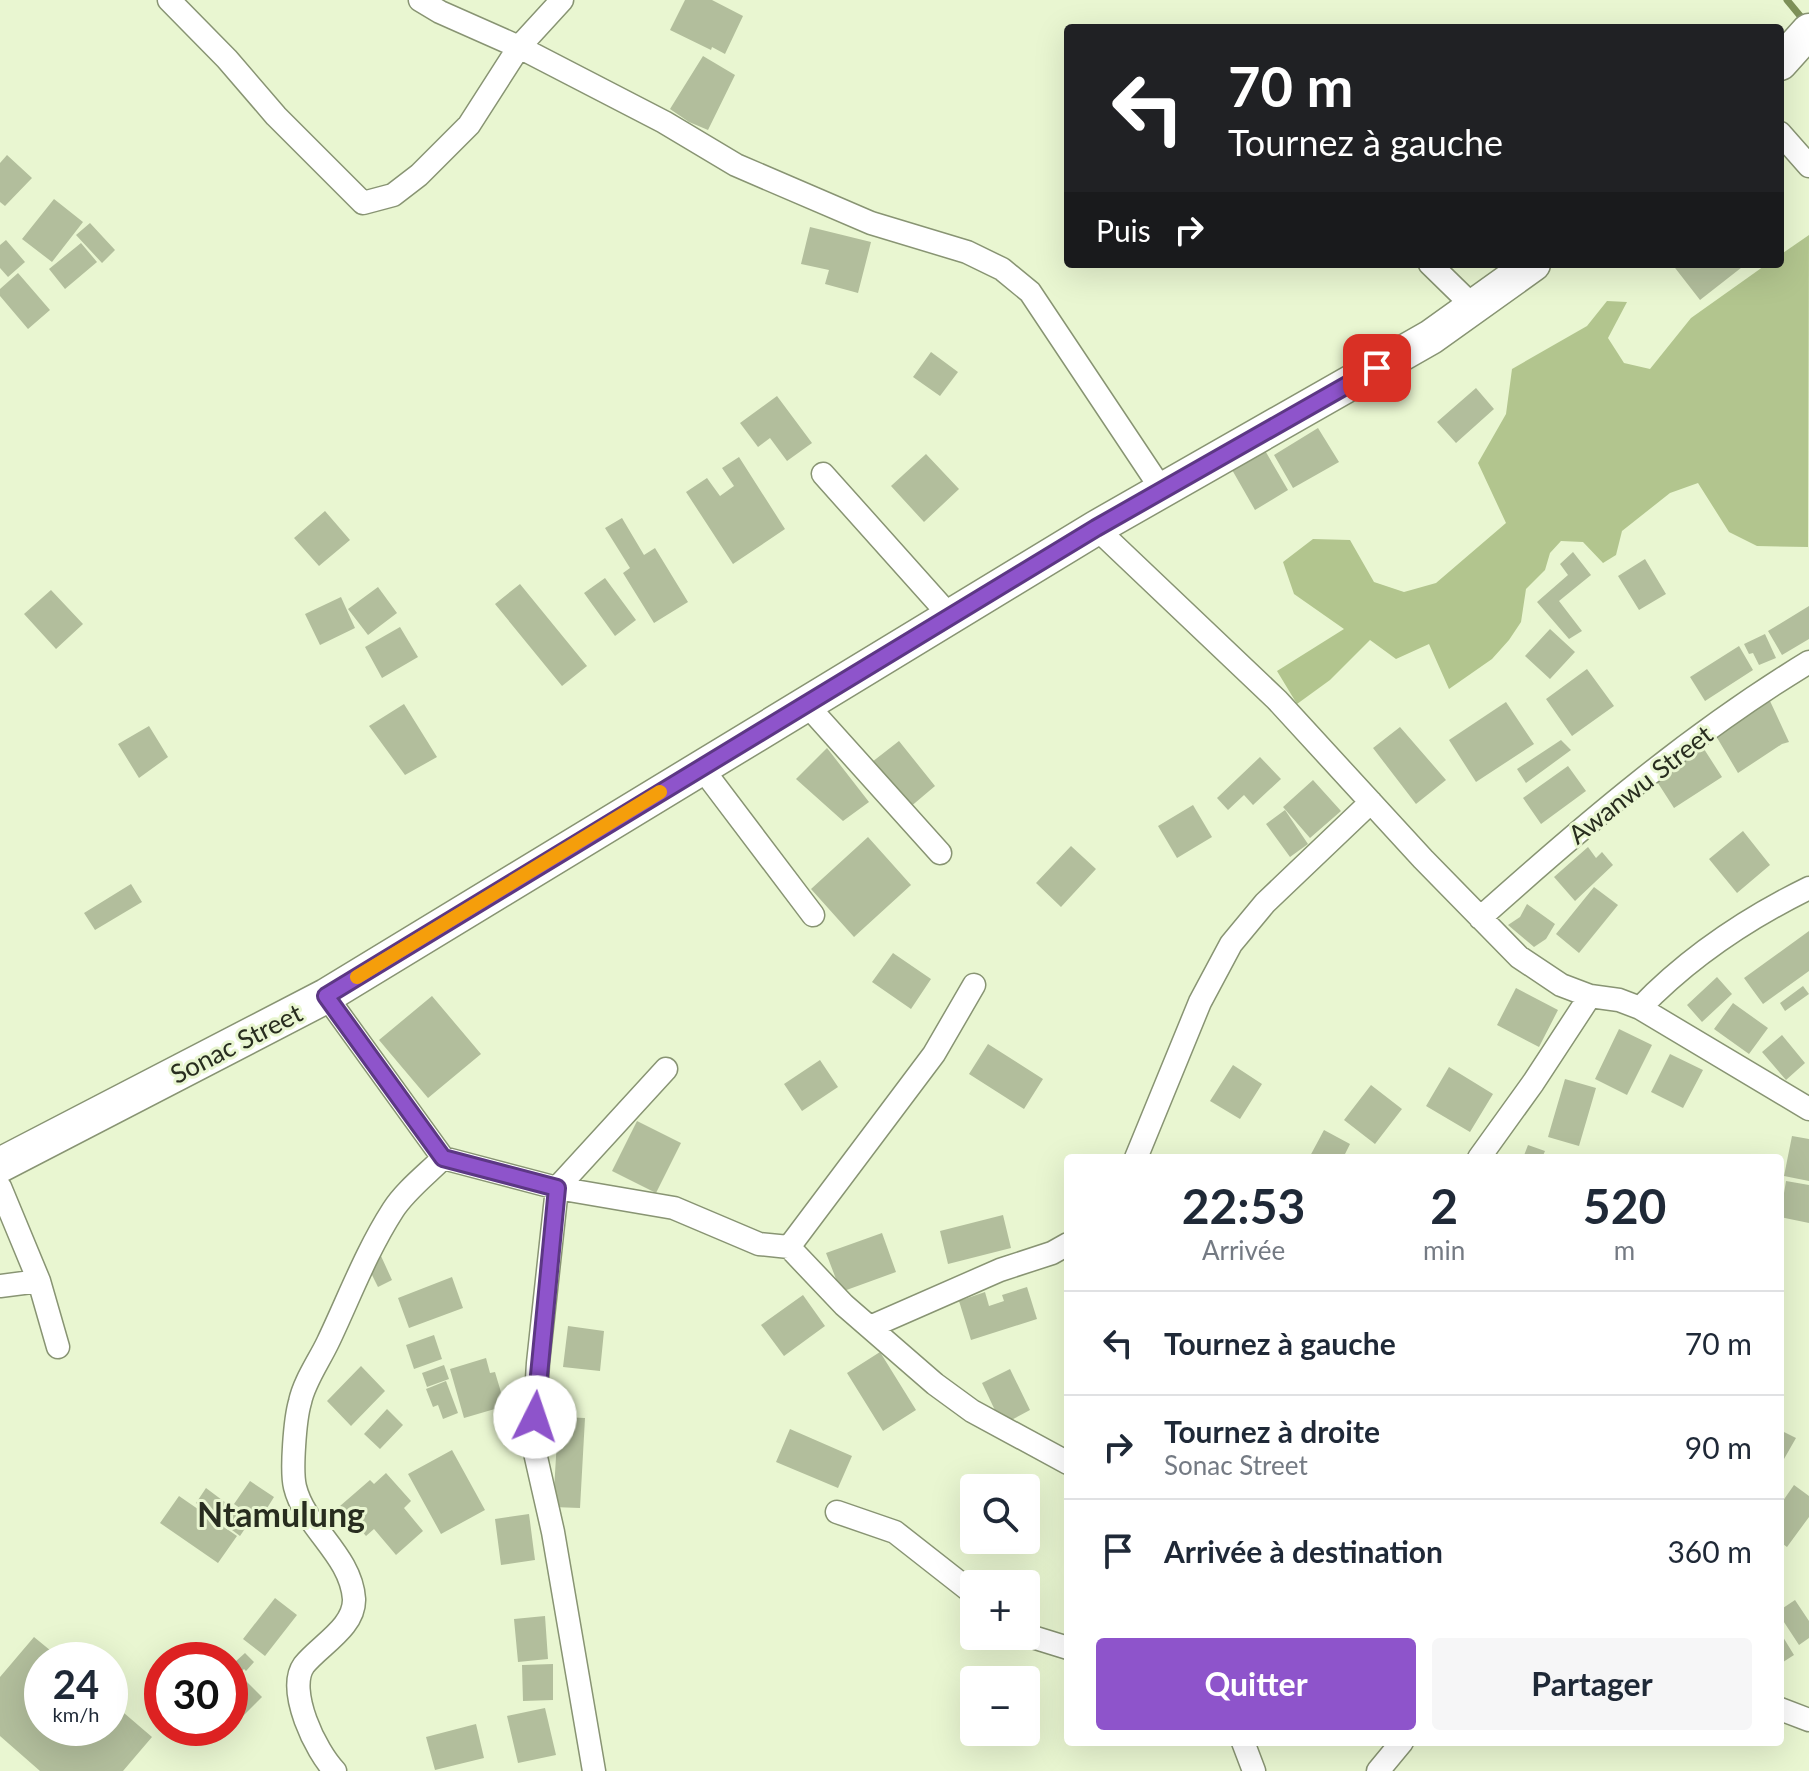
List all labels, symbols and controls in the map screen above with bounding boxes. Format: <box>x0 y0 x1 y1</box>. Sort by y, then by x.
text: 70 m <box>1228 52 1353 119</box>
icon: left <box>1096 56 1200 160</box>
text: Tournez à gauche <box>1228 120 1503 164</box>
icon: right <box>1167 208 1211 252</box>
text: Puis <box>1096 212 1151 248</box>
pin <box>1343 334 1411 402</box>
icon: arrive <box>1355 346 1399 390</box>
street label: Awanwu Street <box>1561 717 1719 850</box>
street label: Sonac Street <box>165 996 308 1090</box>
text: 22:53 <box>1182 1177 1305 1234</box>
text: 2 <box>1430 1177 1458 1234</box>
text: 520 <box>1583 1177 1666 1234</box>
text: Arrivée <box>1202 1234 1285 1266</box>
text: min <box>1423 1234 1465 1266</box>
text: m <box>1614 1234 1635 1266</box>
icon: left <box>1096 1321 1140 1365</box>
text: Tournez à gauche <box>1164 1325 1396 1361</box>
text: 70 m <box>1685 1325 1752 1361</box>
position arrow <box>493 1375 577 1459</box>
text: Tournez à droite <box>1164 1413 1380 1449</box>
icon: right <box>1096 1425 1140 1469</box>
text: 90 m <box>1685 1429 1752 1465</box>
text: Sonac Street <box>1164 1449 1308 1481</box>
map controls <box>960 1474 1040 1746</box>
button: search <box>960 1474 1040 1554</box>
district label: Ntamulung <box>197 1493 365 1534</box>
icon: arrive <box>1096 1529 1140 1573</box>
text: Arrivée à destination <box>1164 1533 1443 1569</box>
text: 360 m <box>1667 1533 1752 1569</box>
button: + <box>960 1570 1040 1650</box>
button: Quitter <box>1096 1638 1416 1730</box>
button: Partager <box>1432 1638 1752 1730</box>
speed limit sign: 30 <box>144 1642 248 1746</box>
text: 24 <box>53 1660 99 1708</box>
button: − <box>960 1666 1040 1746</box>
text: km/h <box>53 1702 99 1726</box>

